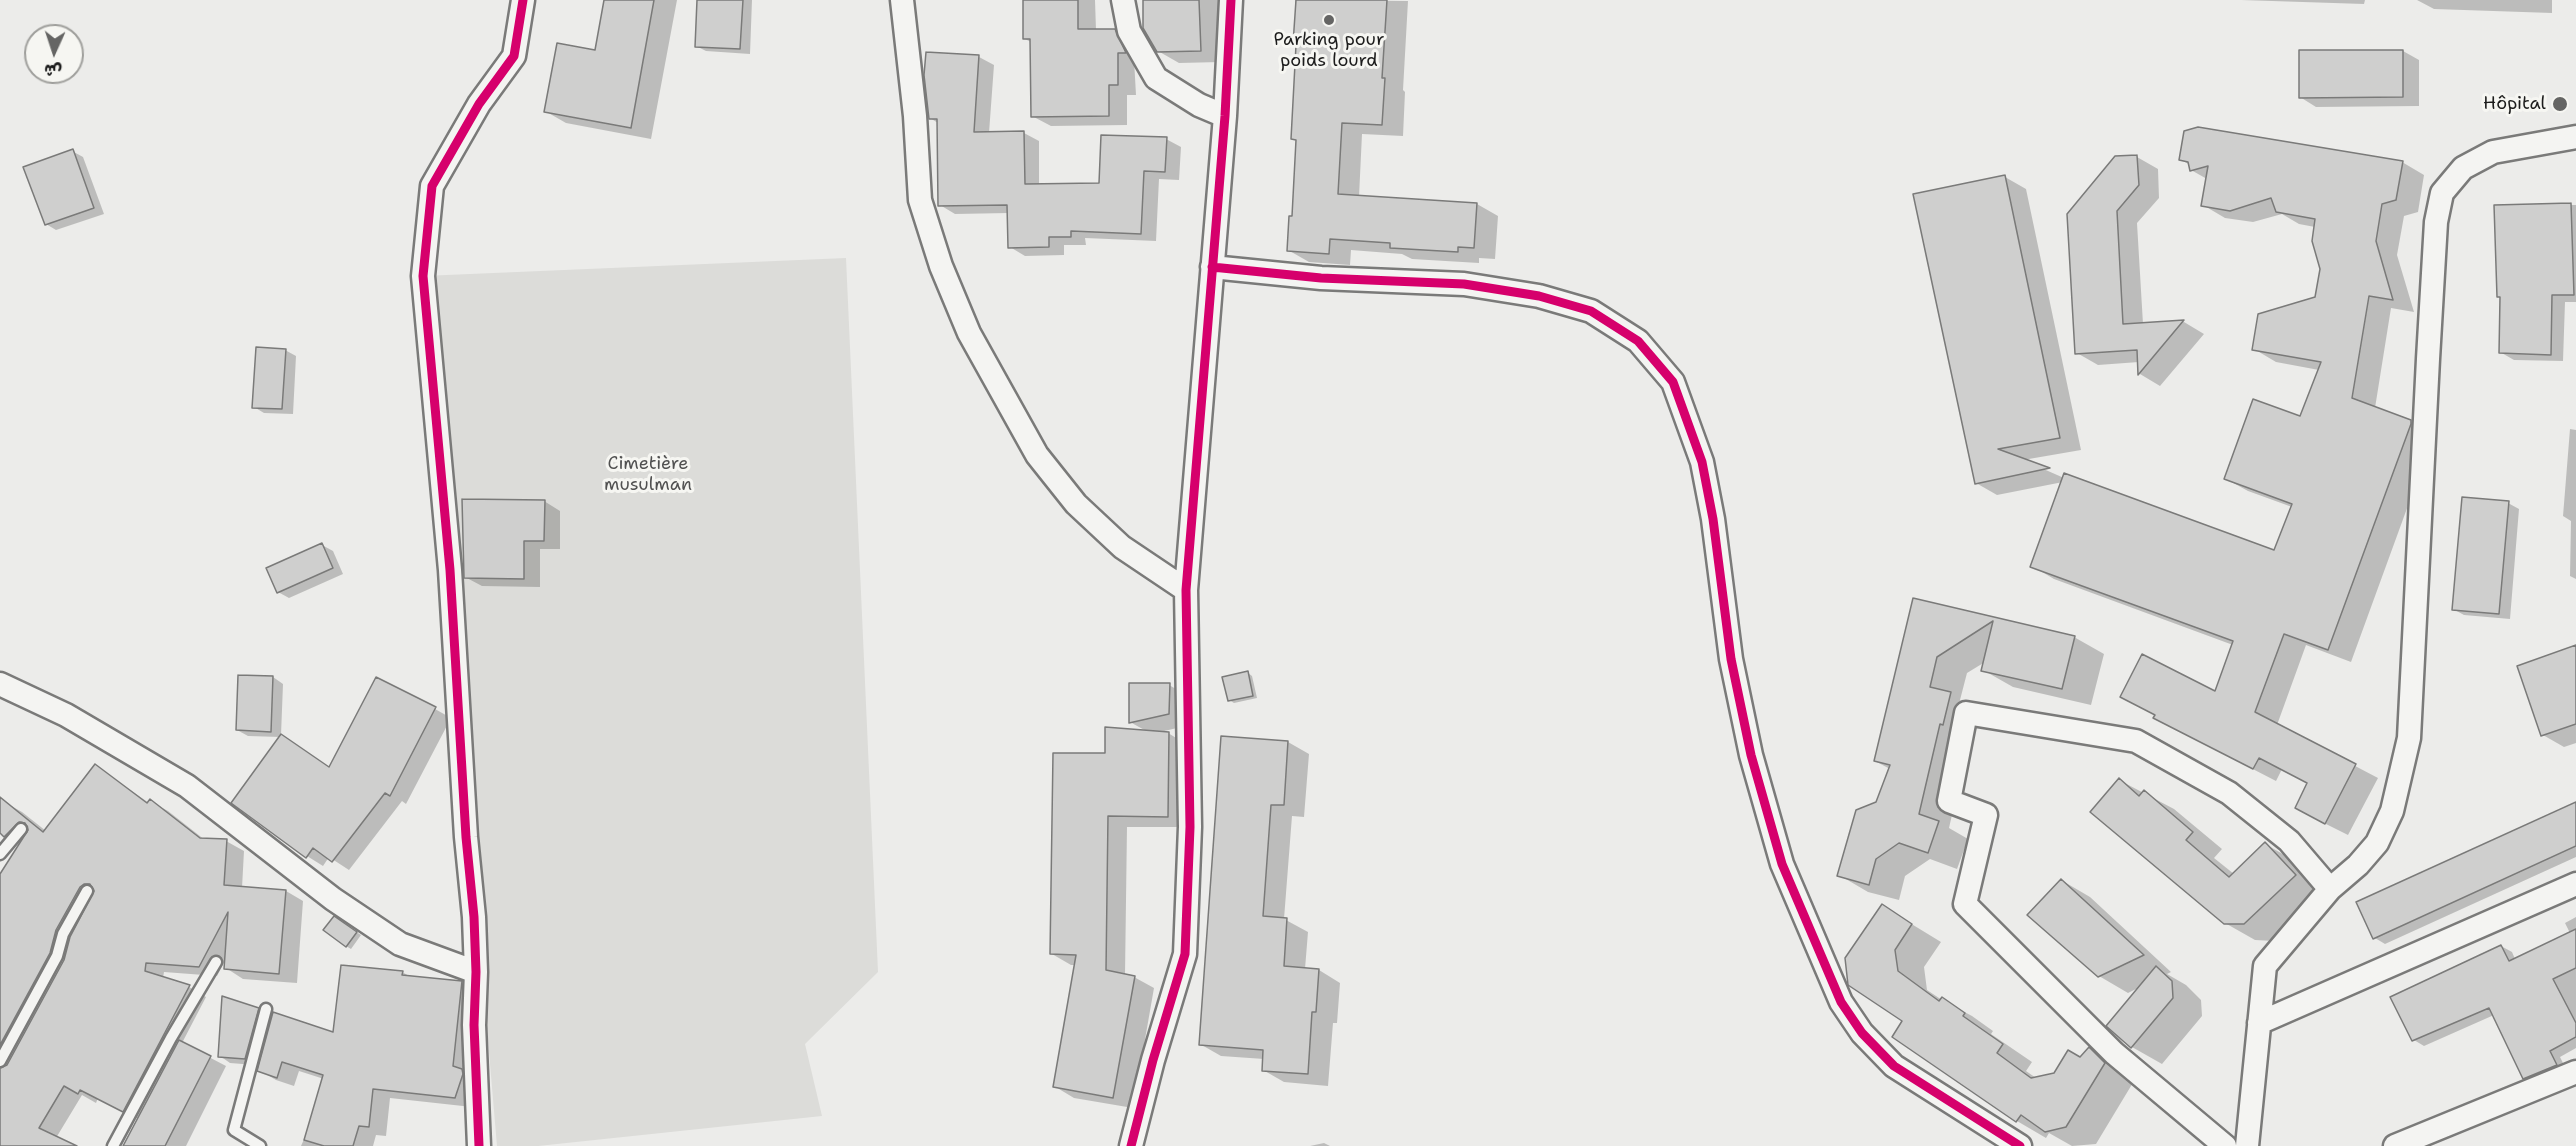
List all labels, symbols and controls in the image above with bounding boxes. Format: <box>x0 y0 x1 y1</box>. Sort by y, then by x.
marker: Parking pour poids lourd <box>1322 13 1336 27</box>
north arrow <box>24 24 84 84</box>
place label: Parking pour poids lourd <box>1274 29 1384 72</box>
text: ش <box>44 60 62 81</box>
place label: Hôpital <box>2483 93 2546 115</box>
marker: Hôpital <box>2551 95 2569 113</box>
park label: Cimetière musulman <box>604 453 692 496</box>

